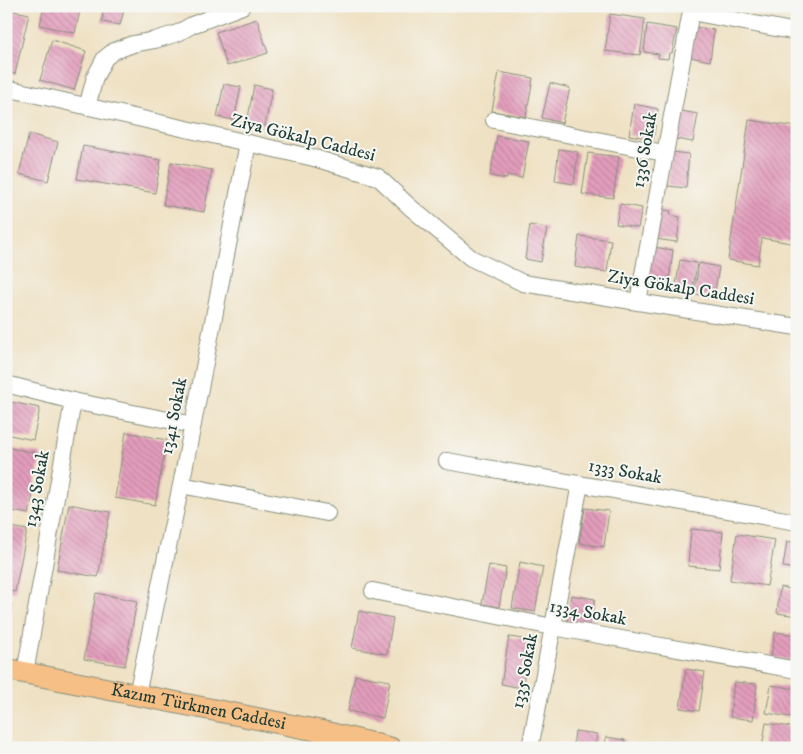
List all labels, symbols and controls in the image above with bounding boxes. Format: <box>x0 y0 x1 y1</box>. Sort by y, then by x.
street label: Ziya Gökalp Caddesi <box>228 109 378 167</box>
street label: 1336 Sokak <box>627 110 663 190</box>
street label: Ziya Gökalp Caddesi <box>606 266 756 310</box>
street label: 1341 Sokak <box>156 376 192 456</box>
street label: 1343 Sokak <box>19 449 55 529</box>
street label: 1333 Sokak <box>587 455 664 489</box>
street label: 1334 Sokak <box>548 595 628 631</box>
street label: 1335 Sokak <box>507 631 543 711</box>
street label: Kazım Türkmen Caddesi <box>109 679 288 735</box>

